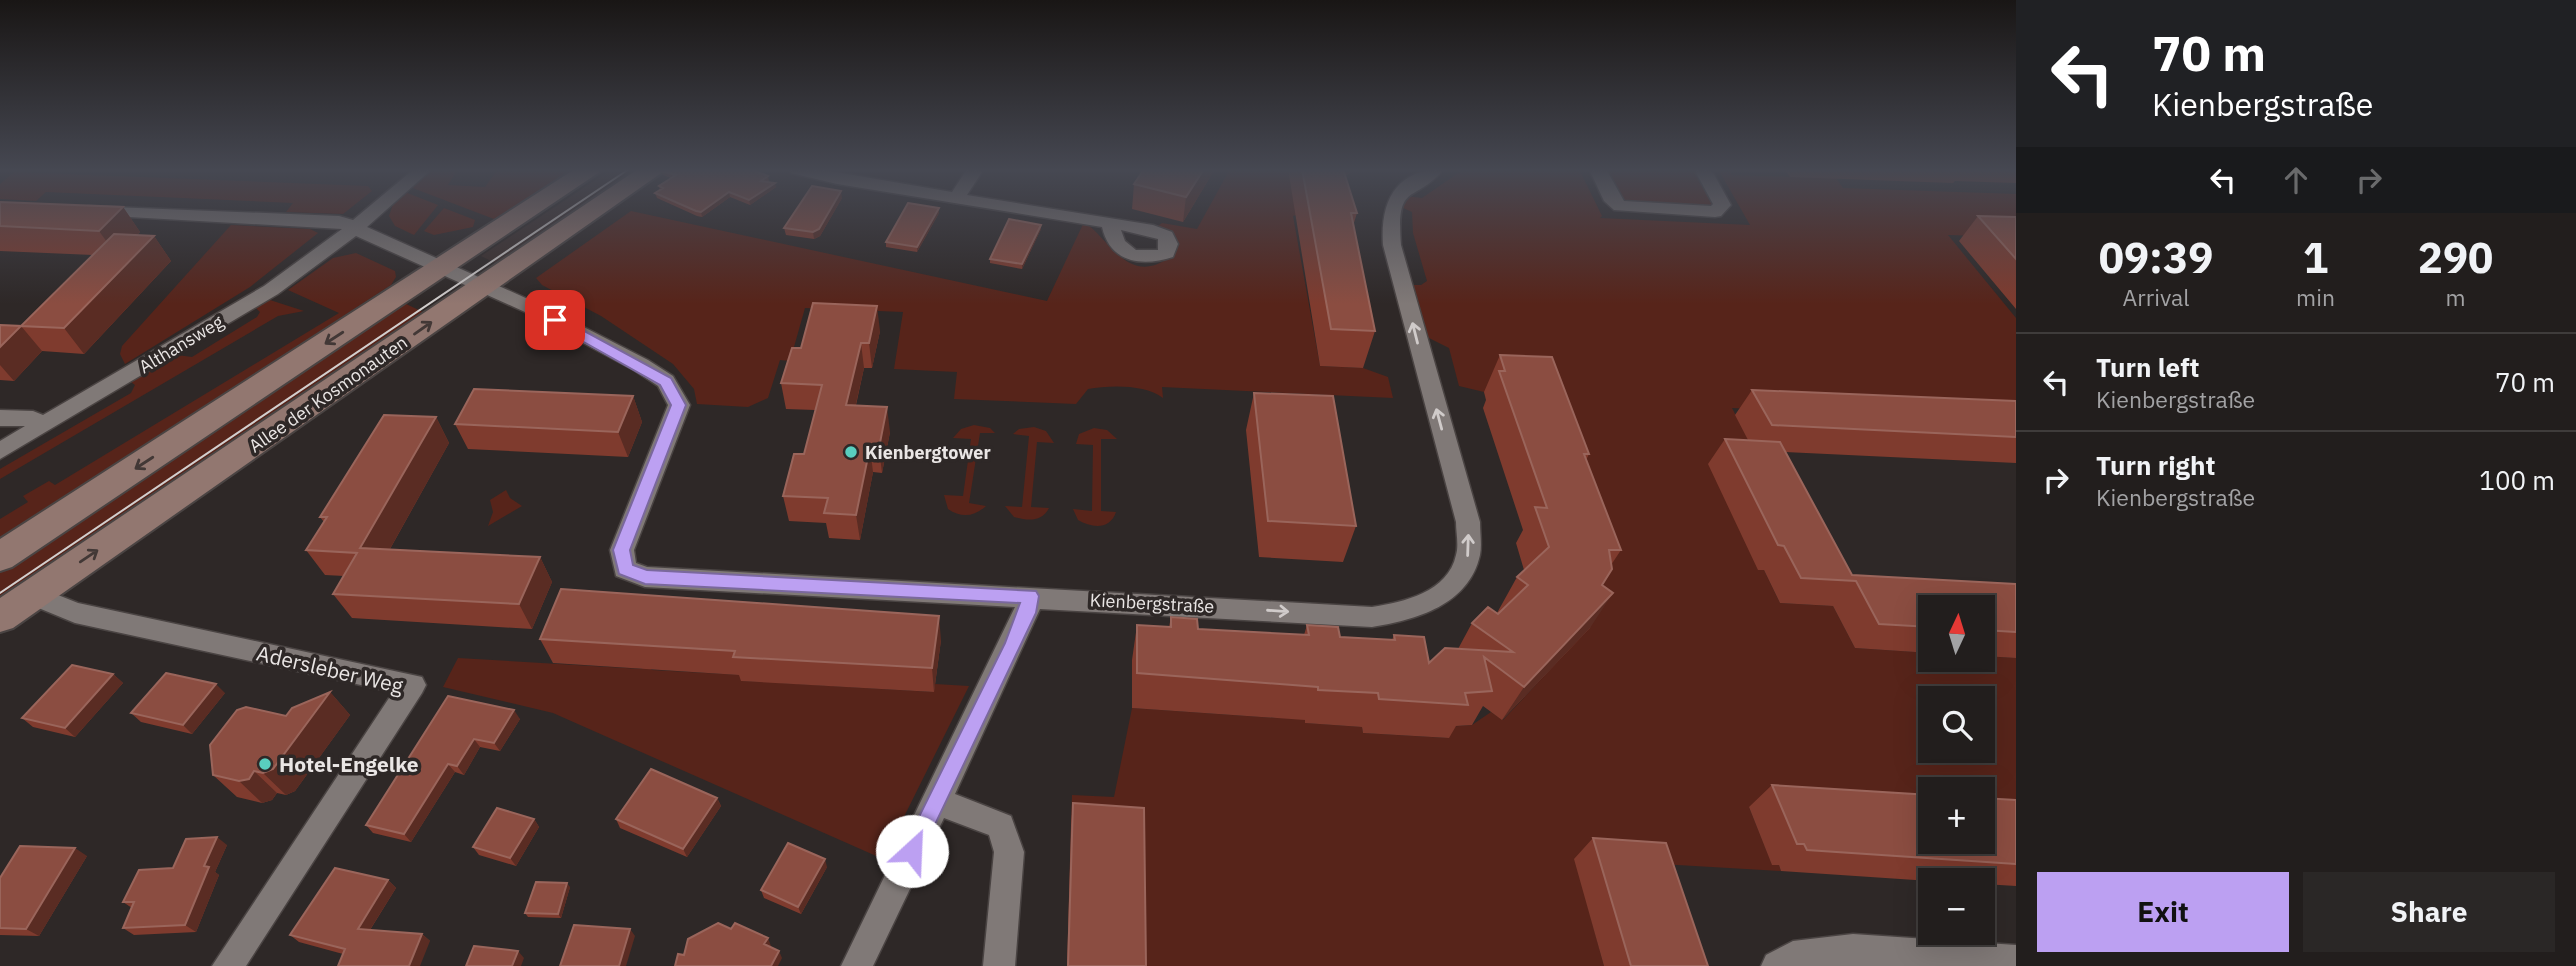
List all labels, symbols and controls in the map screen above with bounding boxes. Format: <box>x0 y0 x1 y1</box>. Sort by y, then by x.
text: 70 m <box>2152 21 2266 84</box>
icon: left <box>2037 28 2128 119</box>
text: Kienbergstraße <box>2152 83 2373 125</box>
icon: left <box>2204 161 2242 199</box>
icon: ahead <box>2277 161 2315 199</box>
icon: right <box>2350 161 2388 199</box>
text: 09:39 <box>2099 230 2213 285</box>
text: 1 <box>2303 230 2328 285</box>
text: 290 <box>2418 230 2493 285</box>
text: Arrival <box>2123 282 2190 312</box>
text: min <box>2296 282 2335 312</box>
text: m <box>2445 282 2466 312</box>
pin <box>525 290 585 350</box>
icon: arrive <box>536 301 574 339</box>
street label: Althansweg <box>135 310 228 378</box>
one-way arrow <box>413 321 432 335</box>
one-way arrow <box>1408 322 1422 345</box>
street label: Allee der Kosmonauten <box>244 331 412 457</box>
one-way arrow <box>325 331 344 345</box>
text: Turn left <box>2096 350 2199 384</box>
icon: left <box>2037 363 2075 401</box>
text: 70 m <box>2495 365 2555 399</box>
text: Kienbergstraße <box>2096 384 2255 414</box>
one-way arrow <box>1432 409 1445 431</box>
place label: Kienbergtower <box>865 441 991 464</box>
marker: Kienbergtower <box>843 444 859 460</box>
text: Turn right <box>2096 448 2215 482</box>
one-way arrow <box>135 455 154 470</box>
icon: right <box>2037 461 2075 499</box>
text: 100 m <box>2479 463 2555 497</box>
text: Kienbergstraße <box>2096 482 2255 512</box>
one-way arrow <box>1461 533 1474 556</box>
one-way arrow <box>79 549 98 564</box>
street label: Kienbergstraße <box>1089 588 1215 618</box>
north arrow <box>1918 595 1995 672</box>
map controls <box>1918 595 1995 945</box>
one-way arrow <box>1266 605 1288 618</box>
street label: Adersleber Weg <box>254 639 406 699</box>
button: search <box>1918 686 1995 763</box>
place label: Hotel-Engelke <box>279 750 419 778</box>
marker: Hotel-Engelke <box>257 756 273 772</box>
button: + <box>1918 777 1995 854</box>
position arrow <box>875 814 949 888</box>
button: − <box>1918 868 1995 945</box>
button: Exit <box>2037 872 2289 952</box>
button: Share <box>2303 872 2555 952</box>

